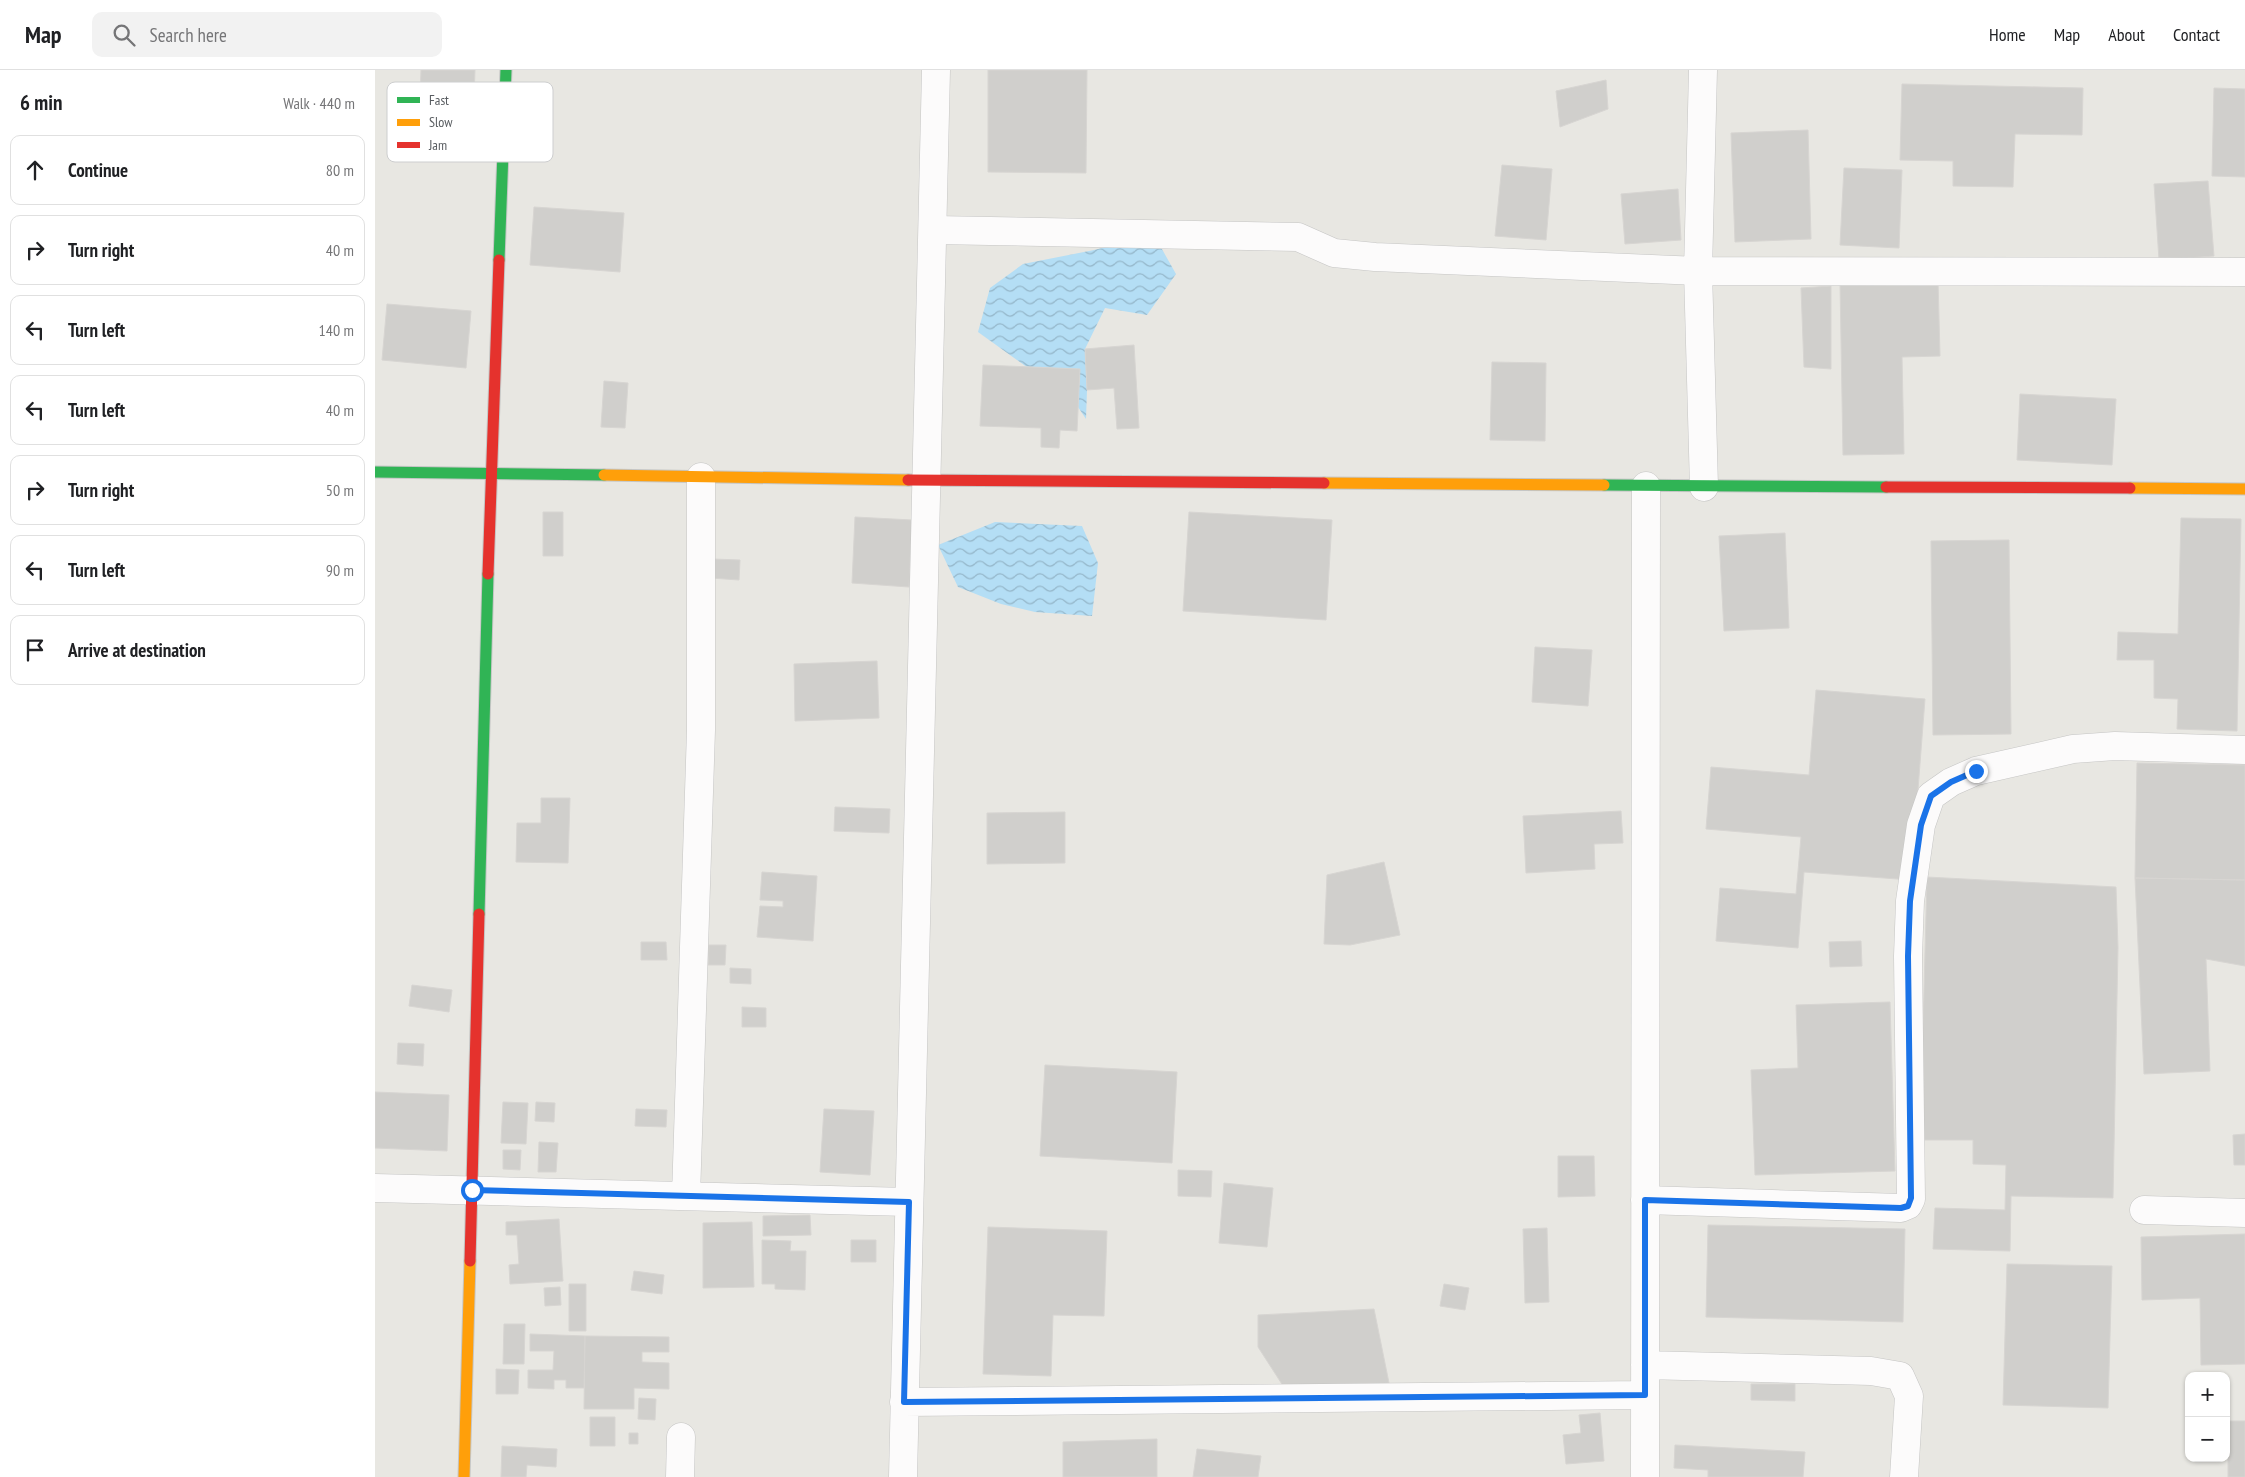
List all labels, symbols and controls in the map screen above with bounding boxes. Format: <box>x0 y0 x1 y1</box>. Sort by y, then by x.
search box <box>92 12 442 57</box>
text: Map <box>25 19 62 50</box>
icon: search <box>110 21 138 49</box>
text: Search here <box>150 23 227 47</box>
text: Home <box>1989 23 2026 46</box>
text: Map <box>2054 23 2080 46</box>
text: About <box>2108 23 2145 46</box>
text: Contact <box>2173 23 2220 46</box>
legend <box>387 82 553 162</box>
text: 6 min <box>20 89 62 116</box>
text: Fast <box>429 91 449 109</box>
text: Walk · 440 m <box>283 93 355 113</box>
text: Slow <box>429 113 453 131</box>
text: Jam <box>428 136 447 154</box>
icon: ahead <box>21 156 49 184</box>
text: Continue <box>68 158 128 182</box>
text: 80 m <box>326 160 354 180</box>
icon: right <box>21 236 49 264</box>
text: Turn right <box>68 238 134 262</box>
text: 40 m <box>326 240 354 260</box>
icon: left <box>21 316 49 344</box>
text: Turn left <box>68 318 125 342</box>
text: 140 m <box>319 320 354 340</box>
icon: left <box>21 396 49 424</box>
text: Turn left <box>68 398 125 422</box>
text: 40 m <box>326 400 354 420</box>
icon: right <box>21 476 49 504</box>
text: Turn right <box>68 478 134 502</box>
text: 50 m <box>326 480 354 500</box>
icon: left <box>21 556 49 584</box>
text: Turn left <box>68 558 125 582</box>
text: 90 m <box>326 560 354 580</box>
icon: arrive <box>21 636 49 664</box>
text: Arrive at destination <box>68 638 206 662</box>
route end <box>1965 760 1988 783</box>
route start <box>461 1179 484 1202</box>
map controls <box>2185 1372 2230 1462</box>
button: + <box>2185 1372 2230 1417</box>
button: − <box>2185 1417 2230 1462</box>

